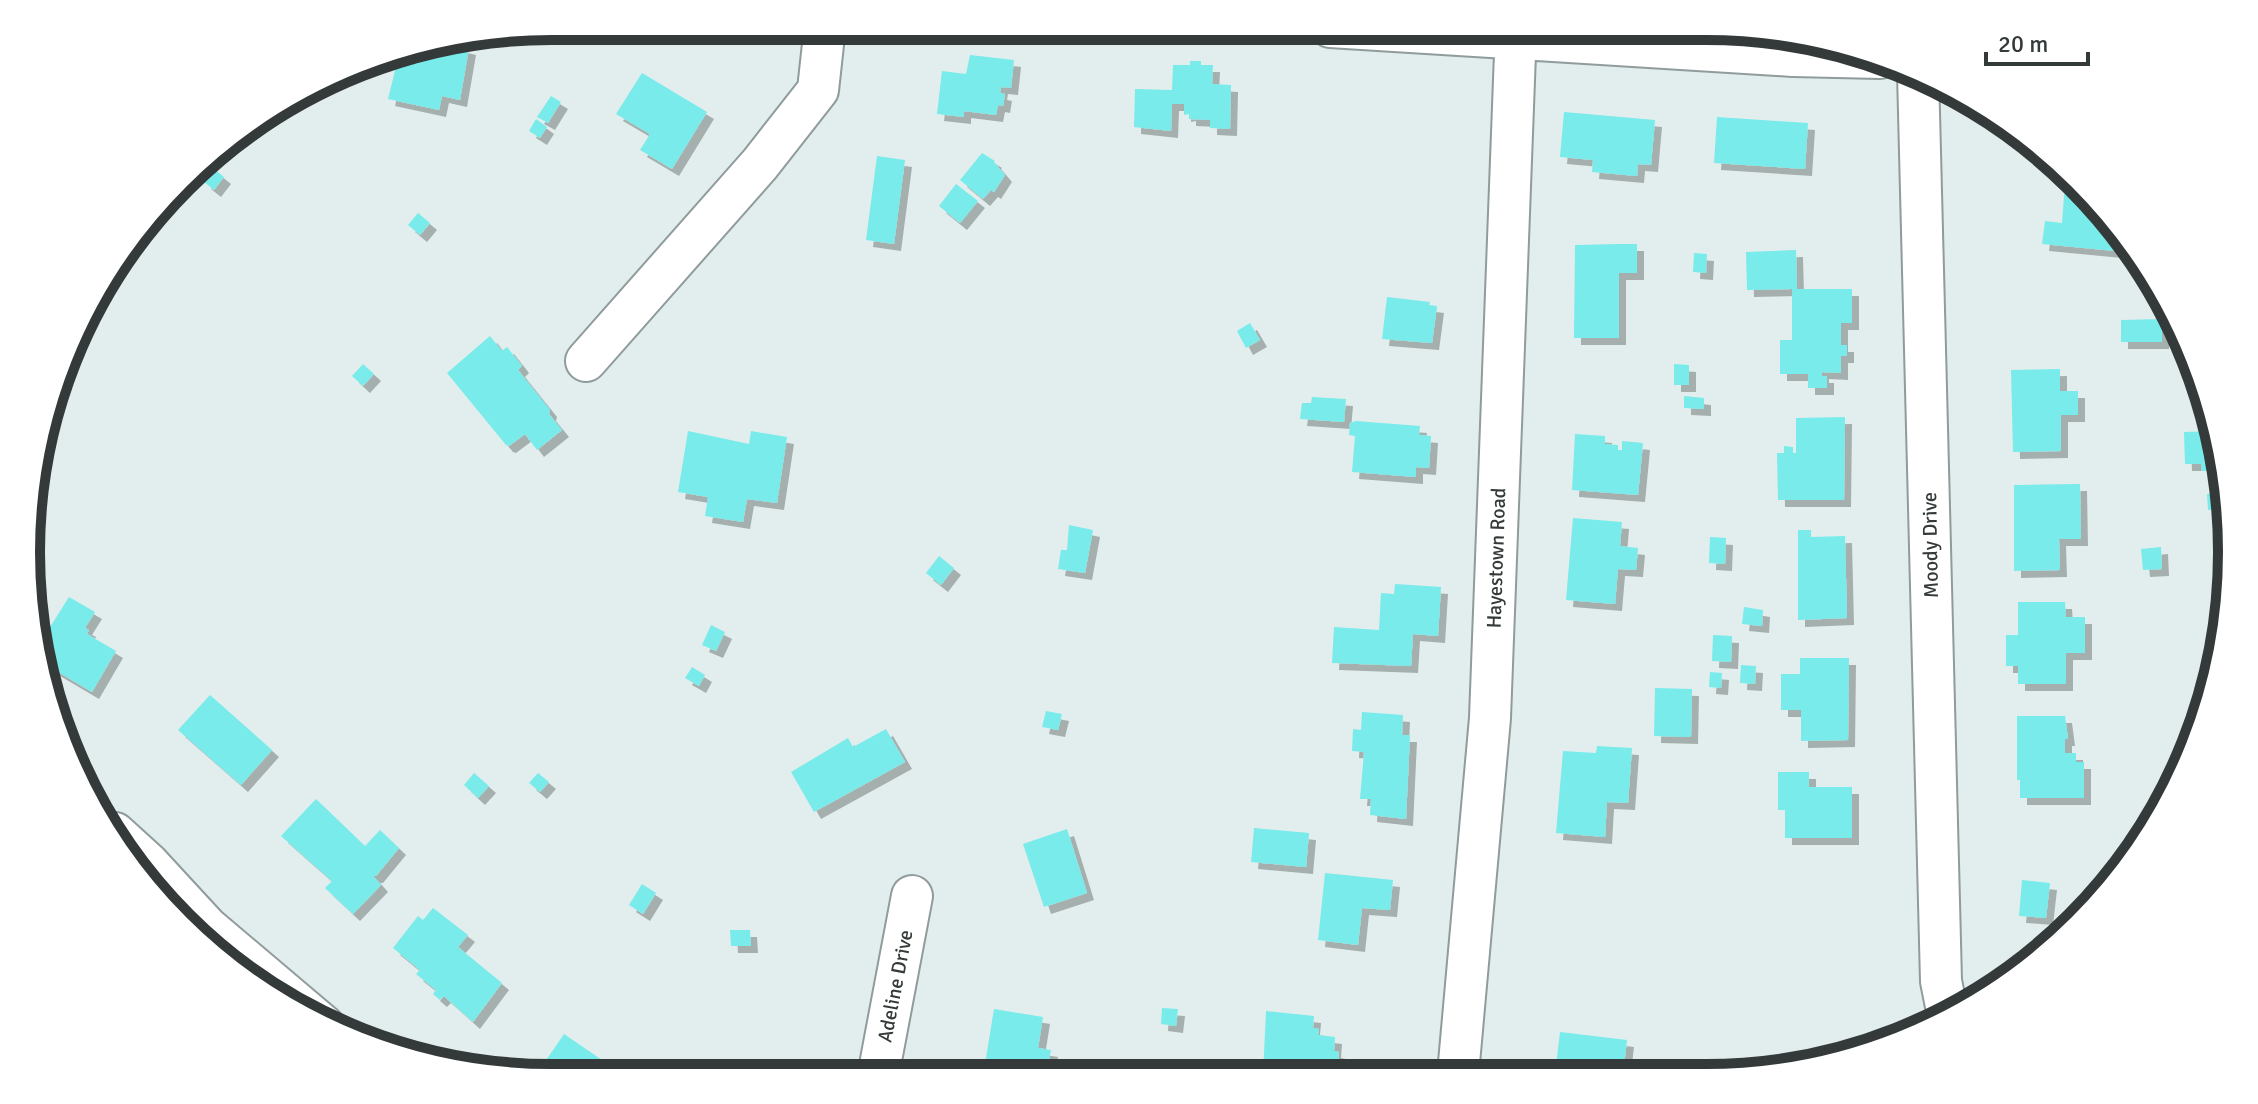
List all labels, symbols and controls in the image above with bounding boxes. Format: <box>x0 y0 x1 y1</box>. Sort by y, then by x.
scale bar <box>1986 16 2088 66</box>
text: 20 m <box>1998 29 2048 59</box>
street label: Hayestown Road <box>1482 487 1511 629</box>
street label: Moody Drive <box>1917 492 1944 598</box>
street label: Adeline Drive <box>872 928 919 1044</box>

